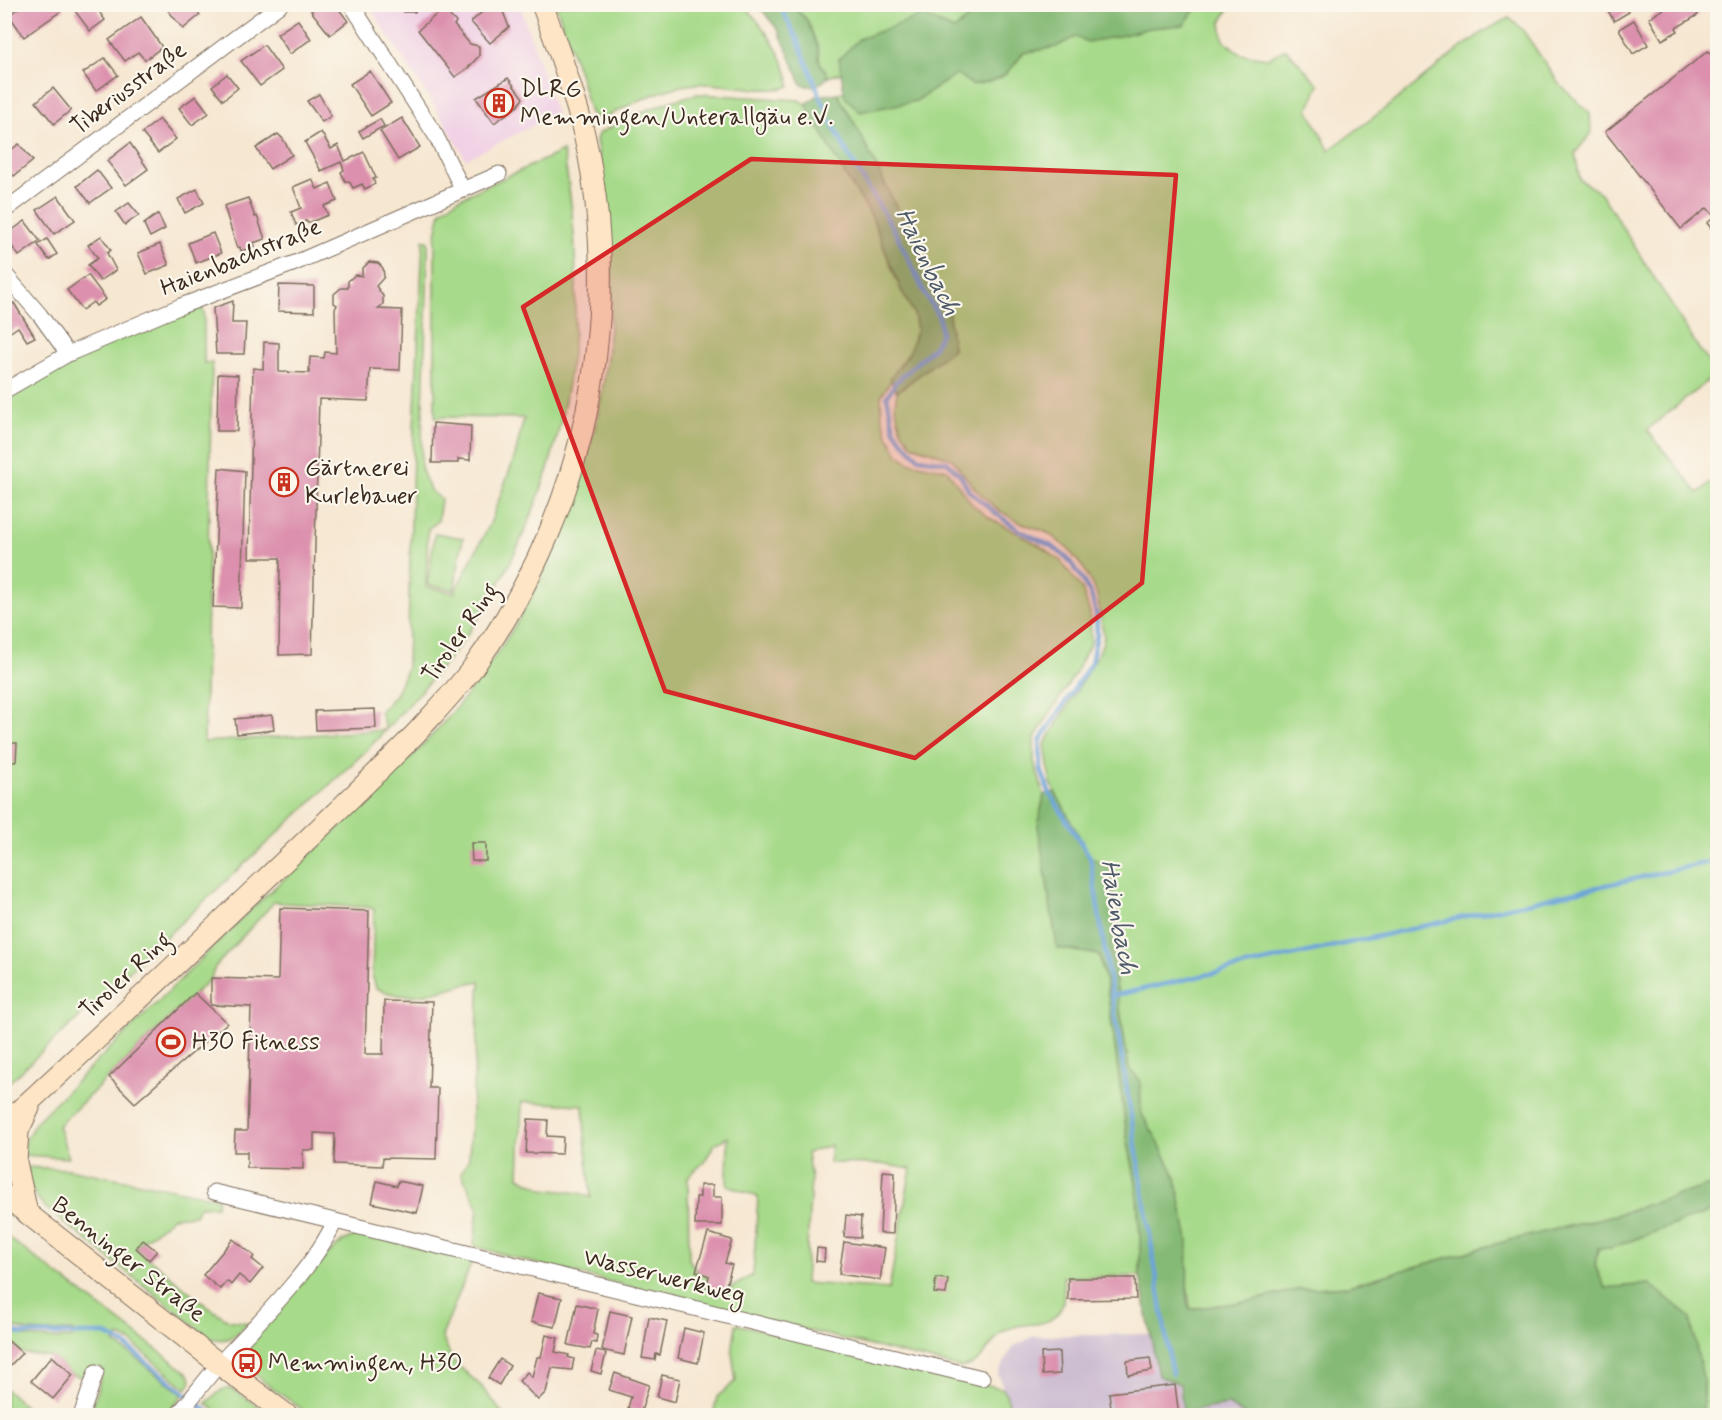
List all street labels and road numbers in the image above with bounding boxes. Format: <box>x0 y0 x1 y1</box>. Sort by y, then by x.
street label: Tiberiusstraße <box>65 35 194 143</box>
street label: Haienbachstraße <box>156 212 326 304</box>
street label: Tiroler Ring <box>415 577 509 691</box>
street label: Tiroler Ring <box>73 925 181 1029</box>
street label: Benninger Straße <box>43 1190 211 1332</box>
street label: Wasserwerkweg <box>580 1242 748 1314</box>

